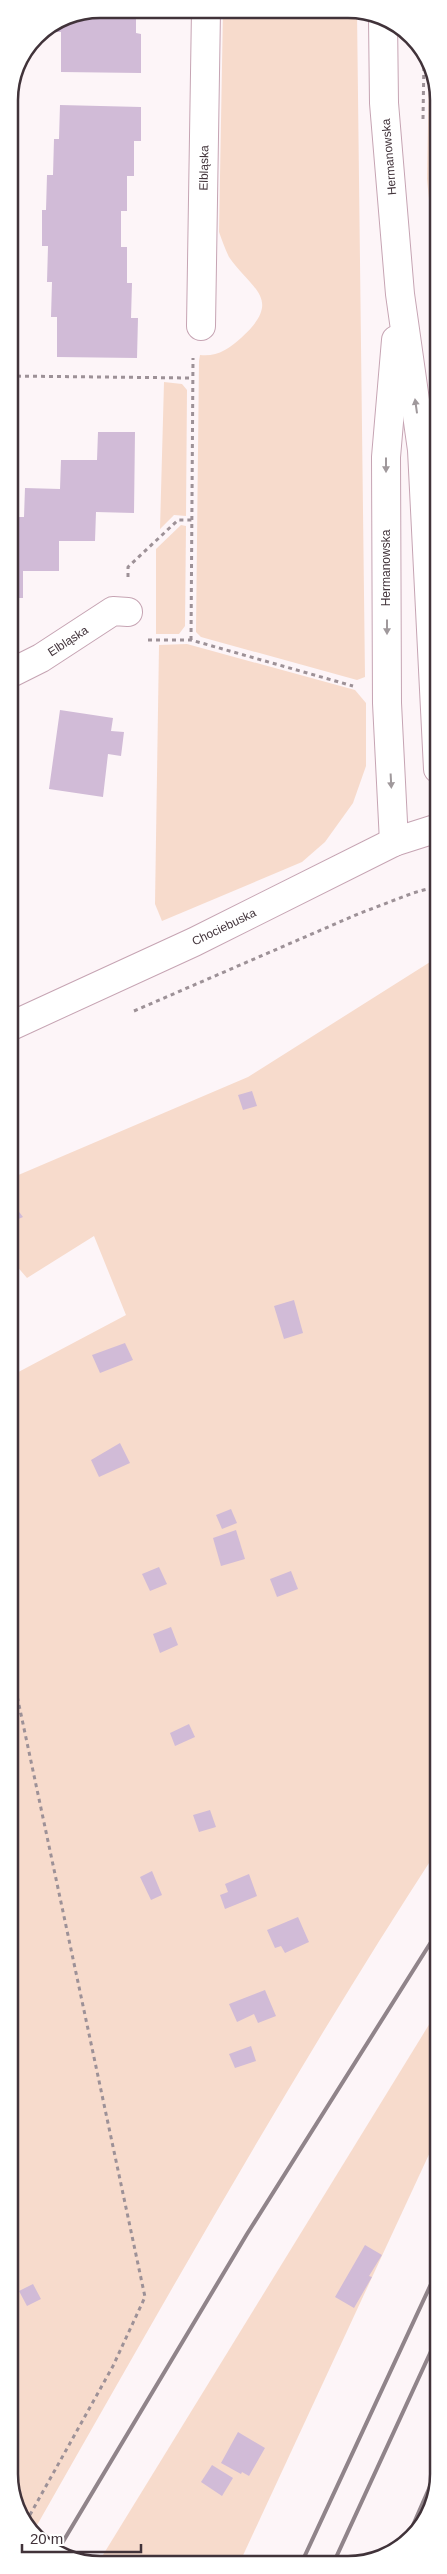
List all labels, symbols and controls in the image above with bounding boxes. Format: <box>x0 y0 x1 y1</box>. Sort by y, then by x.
street label: Hermanowska <box>379 118 399 196</box>
street label: Elbląska <box>197 145 211 191</box>
one-way arrow <box>412 398 420 414</box>
one-way arrow <box>382 457 390 473</box>
street label: Hermanowska <box>379 529 393 606</box>
one-way arrow <box>383 619 391 635</box>
street label: Elbląska <box>45 623 91 659</box>
one-way arrow <box>387 773 395 789</box>
street label: Chociebuska <box>190 905 259 948</box>
scale bar <box>22 2522 141 2554</box>
text: 20 m <box>30 2530 63 2547</box>

